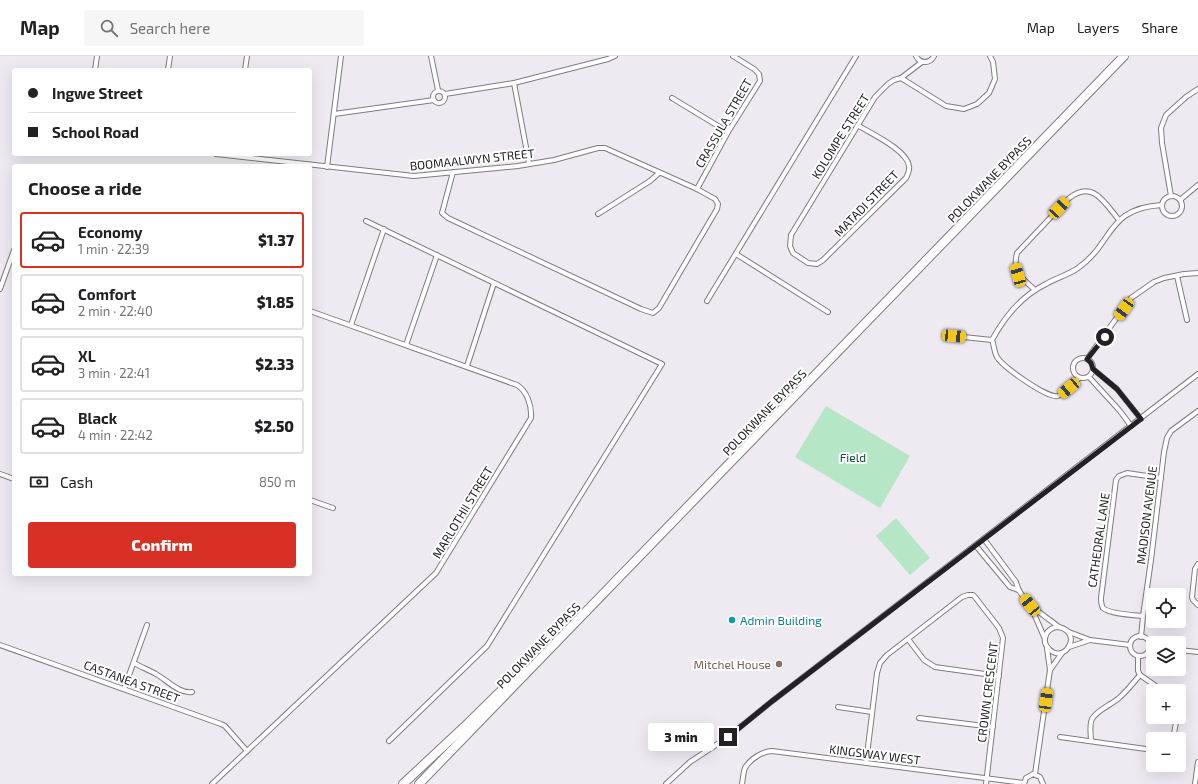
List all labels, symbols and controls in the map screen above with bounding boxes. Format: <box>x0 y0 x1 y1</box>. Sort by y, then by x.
search box <box>84 10 364 46</box>
text: Map <box>20 16 60 39</box>
icon: search <box>98 17 120 39</box>
text: Search here <box>130 19 210 37</box>
text: Map <box>1027 19 1055 36</box>
text: Layers <box>1077 19 1119 36</box>
text: Share <box>1141 19 1178 36</box>
street label: CRASSULA STREET <box>692 76 754 170</box>
text: Ingwe Street <box>52 84 143 102</box>
street label: KOLOMPE STREET <box>808 91 872 181</box>
text: School Road <box>52 123 139 141</box>
street label: POLOKWANE BYPASS <box>944 133 1034 225</box>
street label: BOOMAALWYN STREET <box>409 145 535 173</box>
street label: MATADI STREET <box>831 167 901 239</box>
text: Choose a ride <box>28 177 142 199</box>
car <box>1046 195 1072 221</box>
icon: car <box>30 222 66 258</box>
text: Economy <box>78 223 143 241</box>
text: $1.37 <box>258 231 294 249</box>
text: 1 min · 22:39 <box>78 241 149 257</box>
car <box>1009 262 1027 288</box>
icon: car <box>30 284 66 320</box>
text: Comfort <box>78 285 136 303</box>
text: $1.85 <box>257 293 294 311</box>
car <box>1112 296 1136 322</box>
text: 2 min · 22:40 <box>78 303 153 319</box>
route start <box>1096 328 1114 346</box>
car <box>942 329 966 343</box>
icon: car <box>30 346 66 382</box>
text: XL <box>78 347 96 365</box>
text: $2.33 <box>255 355 294 373</box>
text: 3 min · 22:41 <box>78 365 150 381</box>
street label: POLOKWANE BYPASS <box>719 366 809 458</box>
car <box>1056 376 1082 400</box>
icon: car <box>30 408 66 444</box>
text: Black <box>78 409 117 427</box>
text: $2.50 <box>254 417 294 435</box>
text: 4 min · 22:42 <box>78 427 153 443</box>
park label: Field <box>840 450 866 464</box>
street label: MARLOTHII STREET <box>429 463 495 560</box>
street label: MADISON AVENUE <box>1133 465 1159 565</box>
icon: cash <box>28 471 50 493</box>
text: Cash <box>60 473 93 491</box>
text: 850 m <box>259 474 296 490</box>
street label: CATHEDRAL LANE <box>1084 491 1112 588</box>
button: Confirm <box>28 522 296 568</box>
map controls <box>1146 588 1186 772</box>
button: locate <box>1146 588 1186 628</box>
car <box>1018 592 1042 618</box>
street label: POLOKWANE BYPASS <box>493 599 583 691</box>
place label: Admin Building <box>740 613 822 627</box>
marker: Admin Building <box>727 615 737 625</box>
button: layers <box>1146 636 1186 676</box>
street label: CROWN CRESCENT <box>974 641 1000 743</box>
street label: CASTANEA STREET <box>82 657 182 705</box>
place label: Mitchel House <box>693 657 771 671</box>
marker: Mitchel House <box>774 659 784 669</box>
button: + <box>1146 684 1186 724</box>
car <box>1038 687 1054 713</box>
callout: 3 min <box>648 723 714 751</box>
route end <box>719 728 737 746</box>
text: 3 min <box>664 729 698 745</box>
button: − <box>1146 732 1186 772</box>
street label: KINGSWAY WEST <box>829 741 921 767</box>

